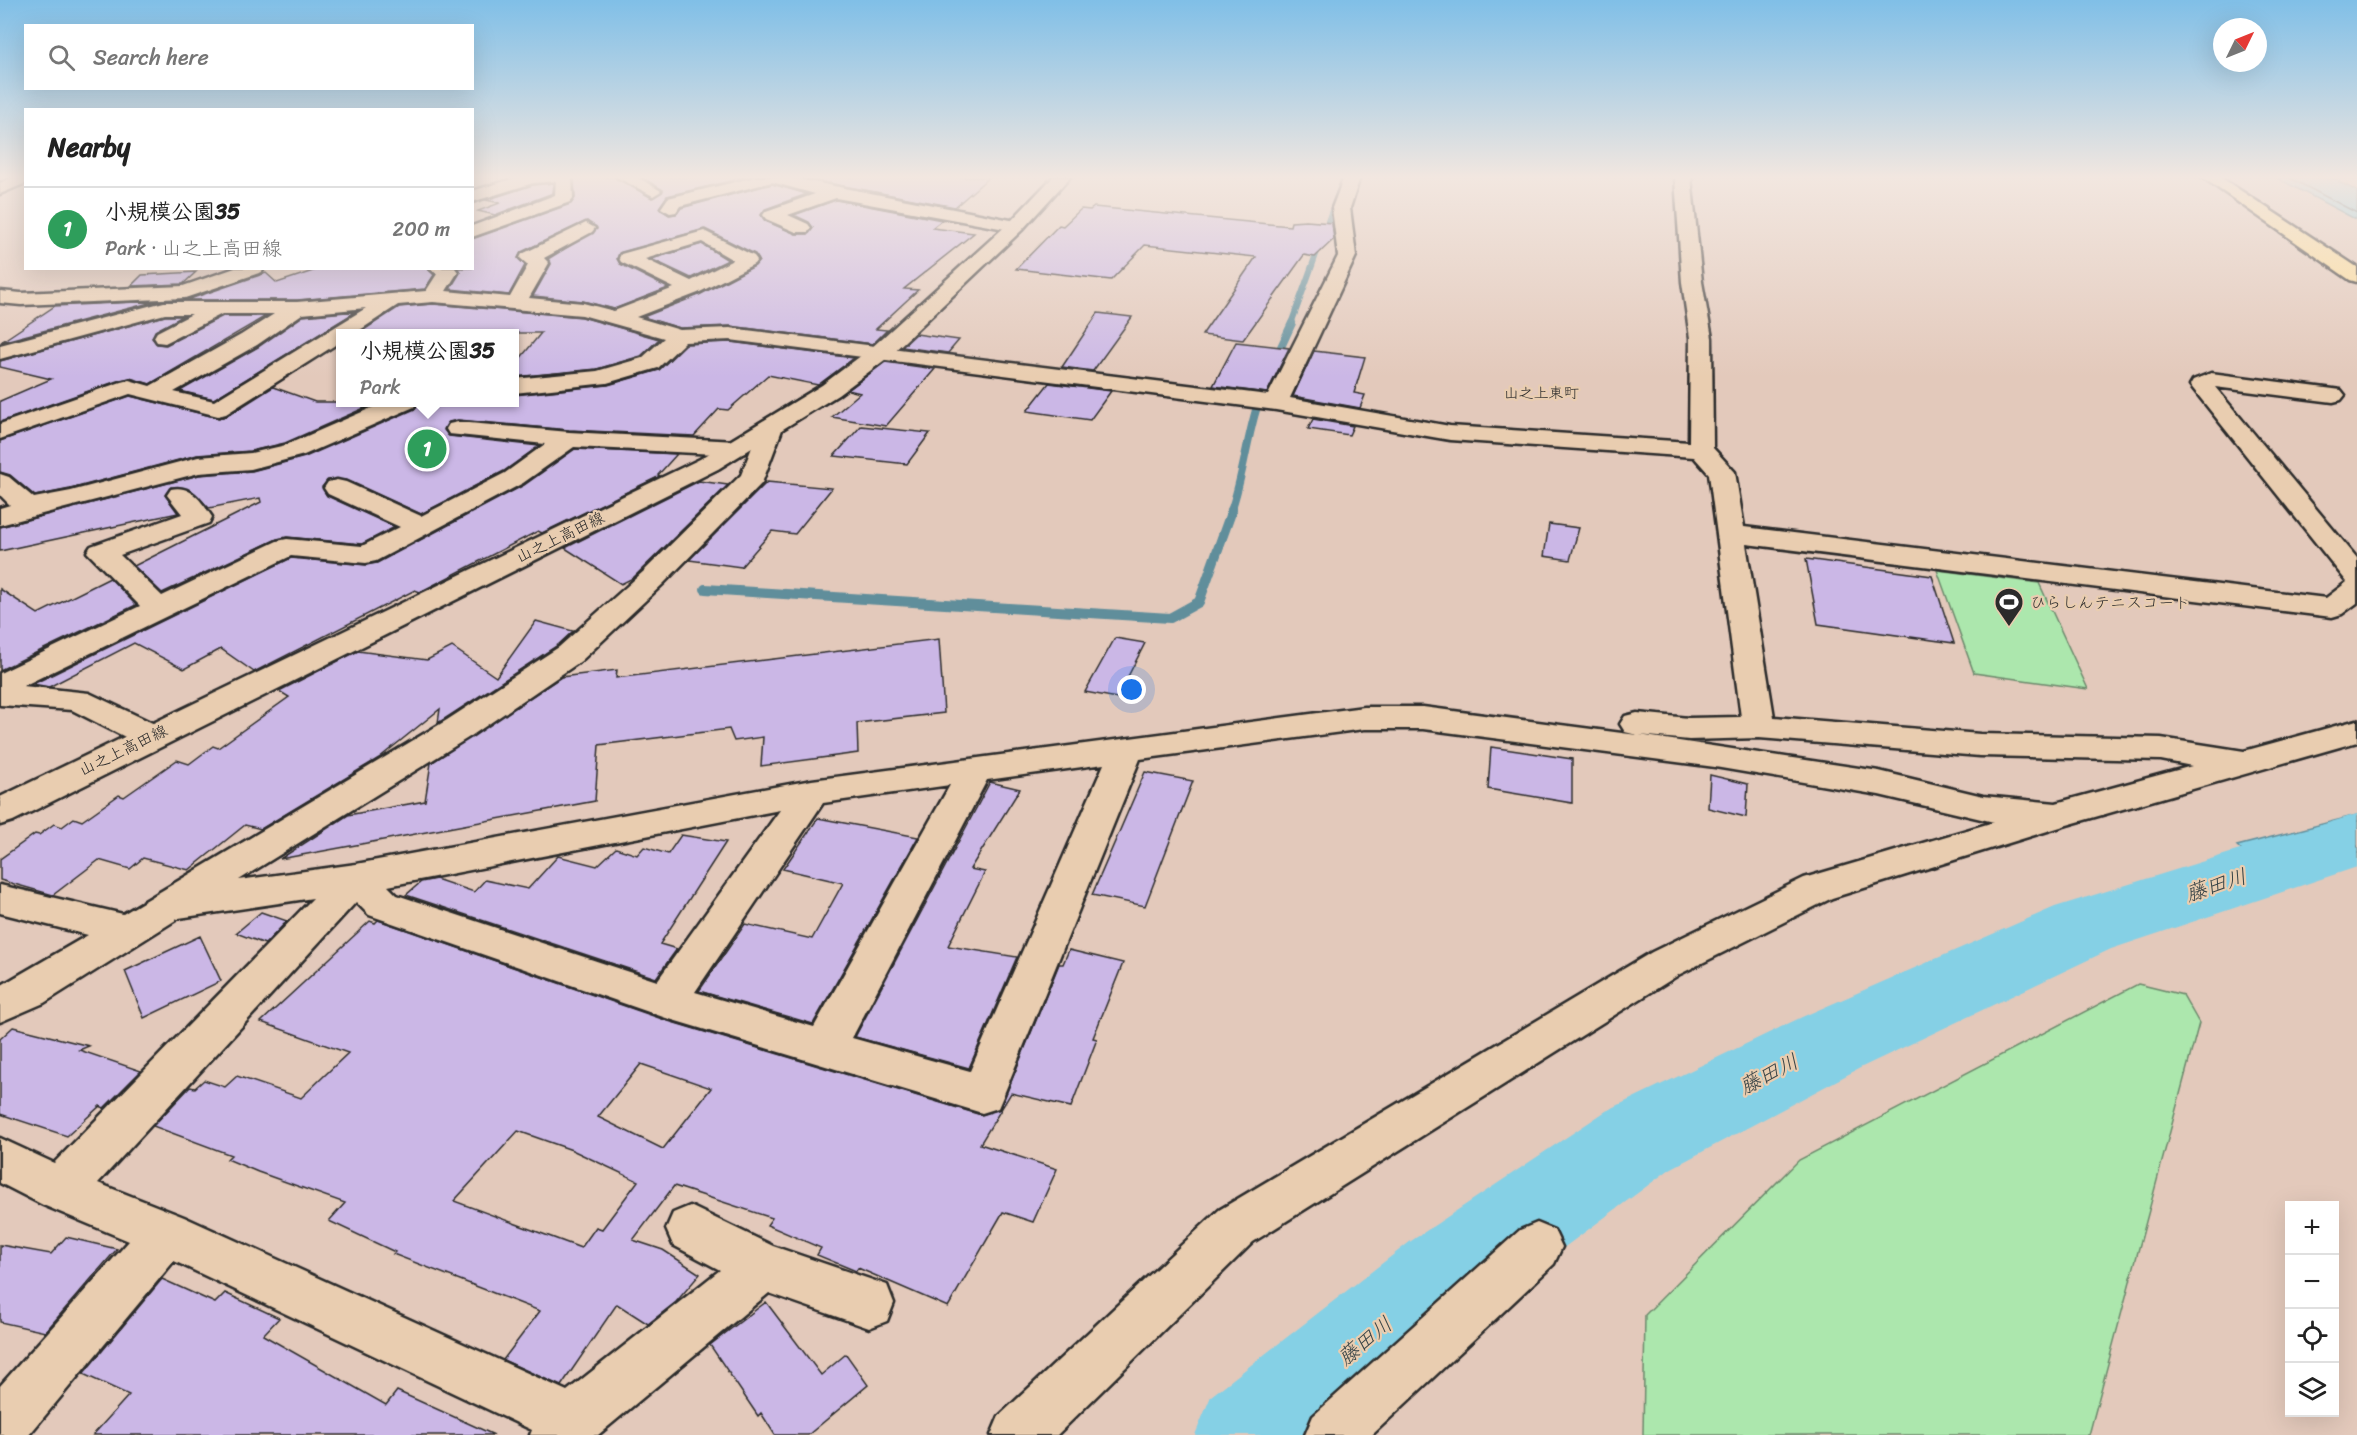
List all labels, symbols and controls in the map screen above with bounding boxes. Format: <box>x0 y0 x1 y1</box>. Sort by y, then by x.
north arrow <box>2213 18 2267 72</box>
search box <box>24 24 474 90</box>
text: Search here <box>93 38 209 77</box>
icon: search <box>45 41 78 74</box>
text: Nearby <box>48 124 130 170</box>
text: 小規模公園35 <box>105 192 241 231</box>
text: 1 <box>63 212 72 247</box>
text: 200 m <box>393 212 450 247</box>
text: Park · 山之上高田線 <box>105 231 282 266</box>
popup <box>336 329 519 407</box>
text: 小規模公園35 <box>360 331 495 370</box>
text: Park <box>360 370 401 405</box>
district label: 山之上東町 <box>1503 380 1579 406</box>
pin: 1 <box>408 426 446 472</box>
street label: 山之上高田線 <box>510 503 610 571</box>
sports icon: ひらしんテニスコート <box>1993 586 2025 628</box>
place label: ひらしんテニスコート <box>2030 588 2190 617</box>
your location <box>1117 675 1146 704</box>
street label: 山之上高田線 <box>73 716 173 784</box>
water label: 藤田川 <box>2180 857 2252 913</box>
water label: 藤田川 <box>1732 1043 1806 1105</box>
map controls <box>2285 1201 2339 1417</box>
button: + <box>2285 1201 2339 1255</box>
button: − <box>2285 1255 2339 1309</box>
water label: 藤田川 <box>1329 1306 1401 1376</box>
button: locate <box>2285 1309 2339 1363</box>
button: layers <box>2285 1363 2339 1417</box>

